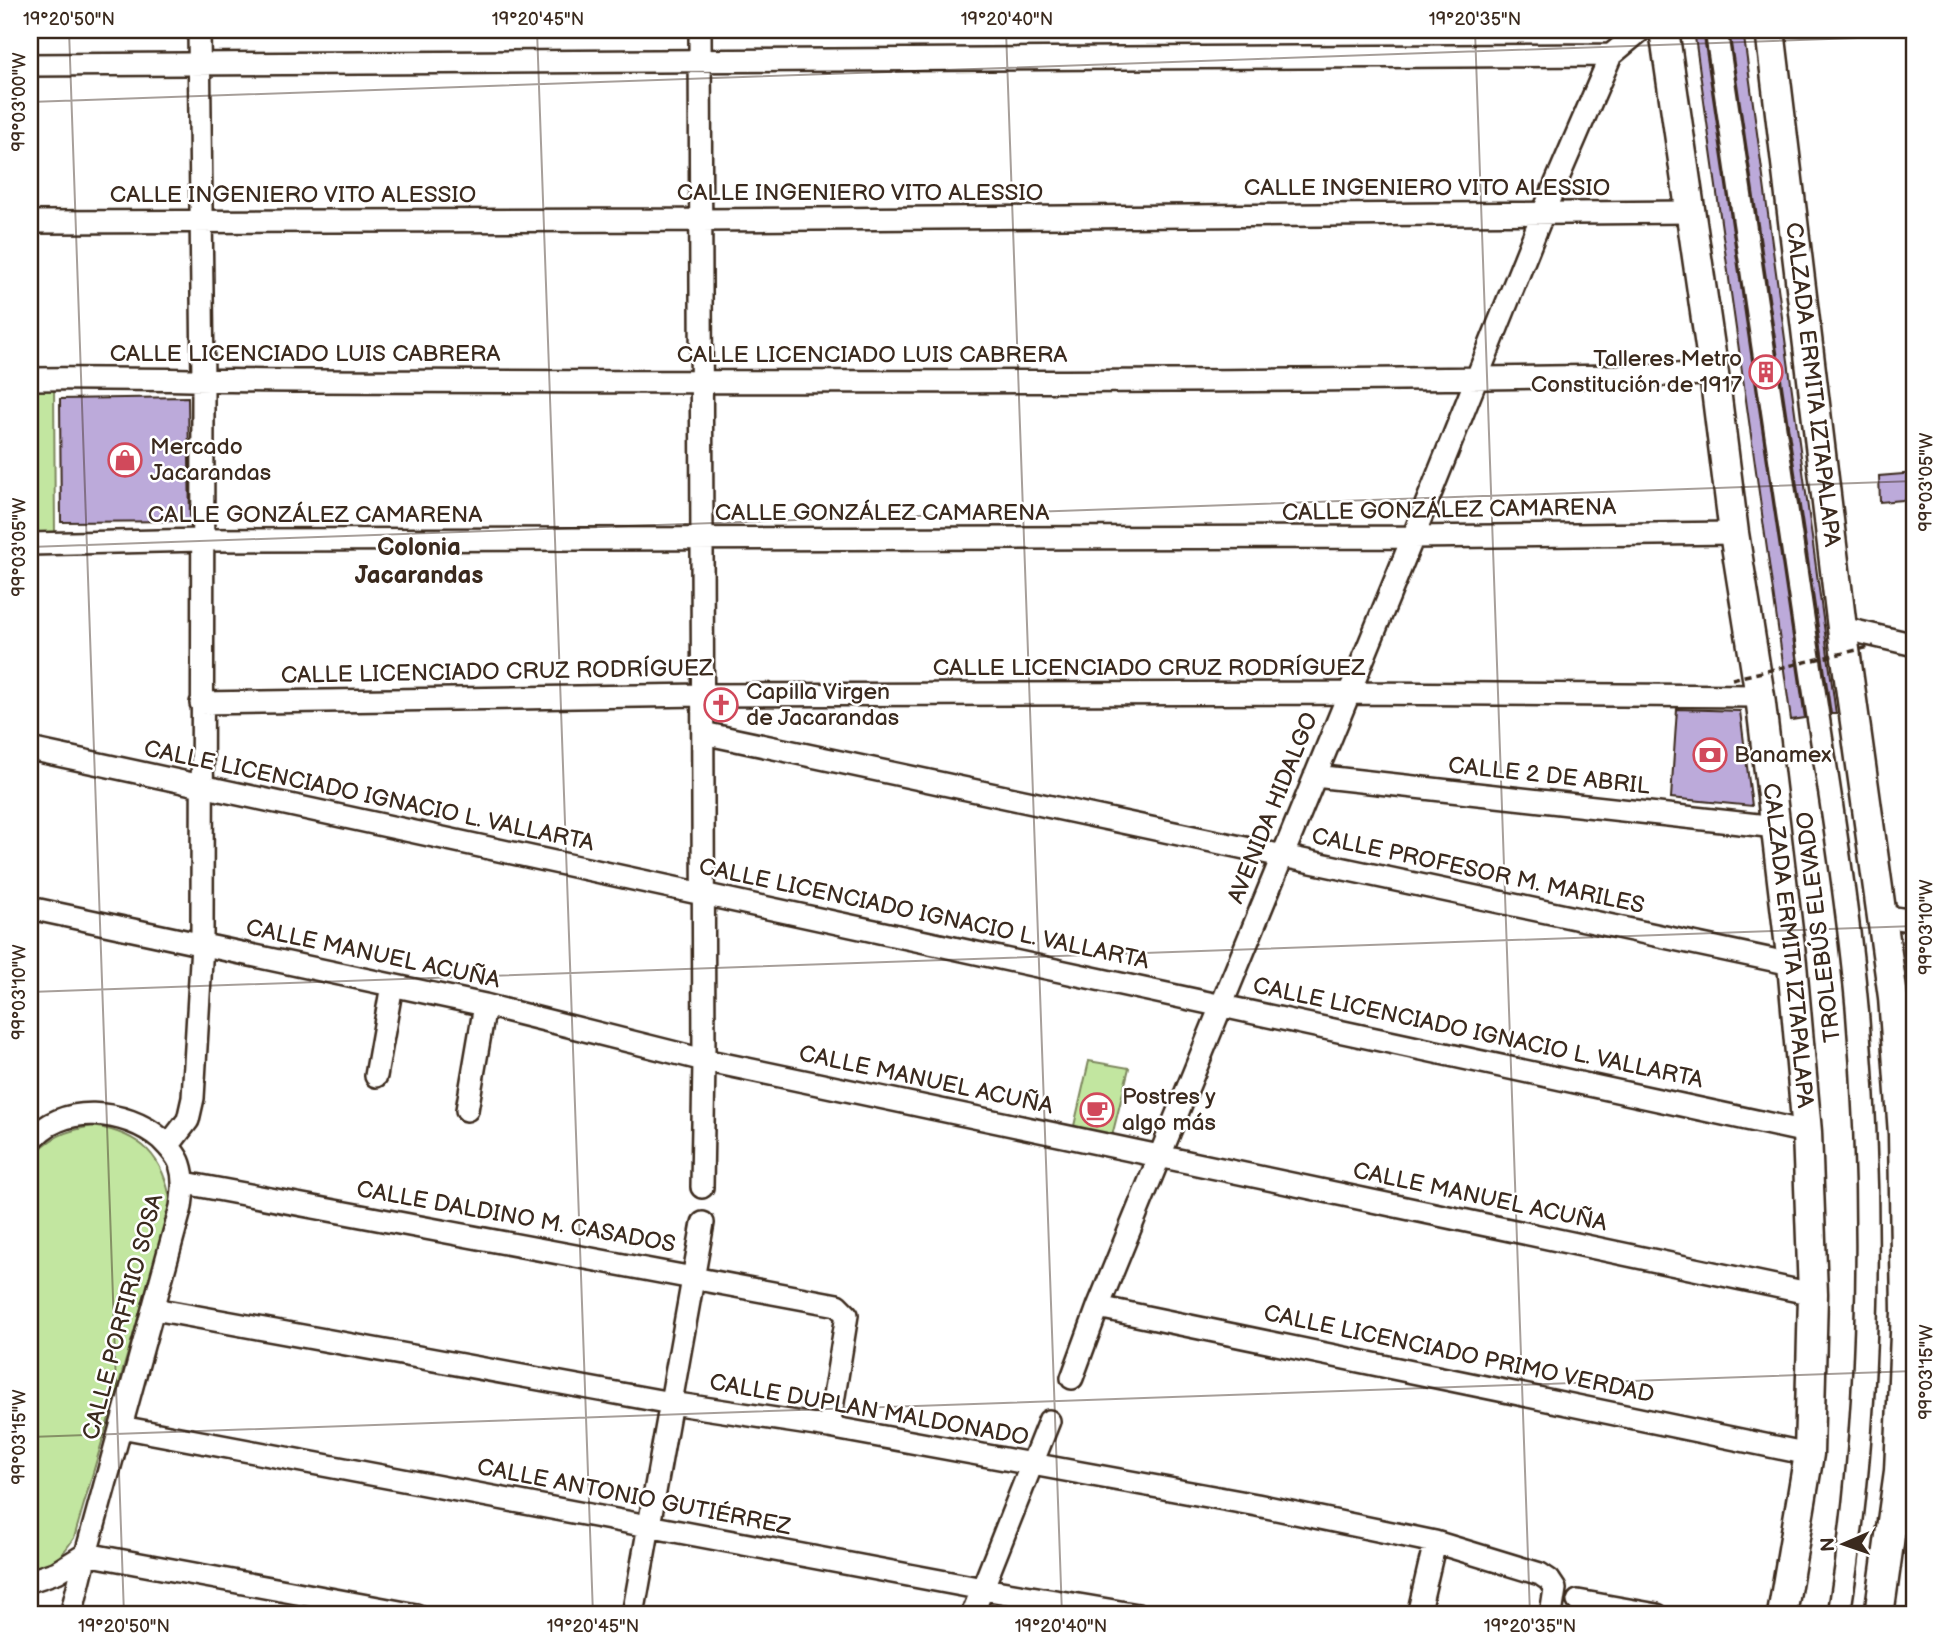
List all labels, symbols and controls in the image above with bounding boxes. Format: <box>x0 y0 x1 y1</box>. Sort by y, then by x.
text: 19°20'50"N <box>23 9 115 30</box>
text: 19°20'45"N <box>492 9 584 30</box>
text: 19°20'40"N <box>961 9 1053 30</box>
text: 19°20'35"N <box>1429 9 1521 30</box>
text: 99°03'00"W <box>9 52 30 152</box>
street label: CALLE INGENIERO VITO ALESSIO <box>1244 174 1610 202</box>
street label: CALLE INGENIERO VITO ALESSIO <box>677 179 1043 207</box>
street label: CALLE INGENIERO VITO ALESSIO <box>110 181 476 209</box>
street label: CALZADA ERMITA IZTAPALAPA <box>1779 221 1846 549</box>
street label: CALLE LICENCIADO LUIS CABRERA <box>110 340 501 368</box>
street label: CALLE LICENCIADO LUIS CABRERA <box>677 341 1068 369</box>
place label: Talleres Metro Constitución de 1917 <box>1531 345 1743 399</box>
building icon: Talleres Metro Constitución de 1917 <box>1747 353 1785 391</box>
text: 99°03'05"W <box>1916 432 1937 531</box>
place label: Mercado Jacarandas <box>150 433 271 487</box>
shop icon: Mercado Jacarandas <box>106 441 144 479</box>
street label: CALLE GONZÁLEZ CAMARENA <box>1282 493 1617 527</box>
text: 99°03'05"W <box>9 497 30 596</box>
street label: CALLE GONZÁLEZ CAMARENA <box>715 499 1050 527</box>
street label: CALLE GONZÁLEZ CAMARENA <box>148 501 483 529</box>
district label: Colonia Jacarandas <box>355 533 483 590</box>
street label: CALLE LICENCIADO CRUZ RODRÍGUEZ <box>281 654 714 690</box>
street label: CALLE LICENCIADO CRUZ RODRÍGUEZ <box>933 654 1366 682</box>
place label: Capilla Virgen de Jacarandas <box>746 678 899 732</box>
church icon: Capilla Virgen de Jacarandas <box>702 686 740 724</box>
street label: AVENIDA HIDALGO <box>1222 708 1324 908</box>
street label: CALLE LICENCIADO IGNACIO L. VALLARTA <box>141 735 598 858</box>
bank icon: Banamex <box>1691 736 1729 774</box>
place label: Banamex <box>1734 741 1832 769</box>
street label: CALLE 2 DE ABRIL <box>1447 751 1652 801</box>
street label: CALZADA ERMITA IZTAPALAPA <box>1757 782 1819 1110</box>
street label: TROLEBÚS ELEVADO <box>1791 810 1847 1044</box>
street label: CALLE PROFESOR M. MARILES <box>1309 822 1647 920</box>
street label: CALLE LICENCIADO IGNACIO L. VALLARTA <box>696 853 1153 976</box>
text: 99°03'10"W <box>1916 879 1937 975</box>
street label: CALLE MANUEL ACUÑA <box>243 913 504 995</box>
text: 99°03'10"W <box>9 944 30 1040</box>
street label: CALLE LICENCIADO IGNACIO L. VALLARTA <box>1250 972 1707 1095</box>
street label: CALLE MANUEL ACUÑA <box>796 1039 1057 1121</box>
place label: Postres y algo más <box>1122 1083 1216 1137</box>
cafe icon: Postres y algo más <box>1078 1091 1116 1129</box>
street label: CALLE MANUEL ACUÑA <box>1350 1156 1611 1238</box>
street label: CALLE DALDINO M. CASADOS <box>354 1175 678 1259</box>
street label: CALLE PORFIRIO SOSA <box>77 1190 170 1443</box>
street label: CALLE LICENCIADO PRIMO VERDAD <box>1261 1299 1657 1409</box>
text: 99°03'15"W <box>1916 1324 1937 1420</box>
street label: CALLE DUPLAN MALDONADO <box>707 1368 1031 1452</box>
text: 99°03'15"W <box>9 1389 30 1485</box>
street label: CALLE ANTONIO GUTIÉRREZ <box>475 1453 794 1541</box>
north arrow <box>1808 1508 1878 1578</box>
text: N <box>1817 1537 1840 1552</box>
text: 19°20'50"N <box>78 1616 170 1637</box>
text: 19°20'45"N <box>547 1616 639 1637</box>
text: 19°20'40"N <box>1015 1616 1107 1637</box>
text: 19°20'35"N <box>1484 1616 1576 1637</box>

